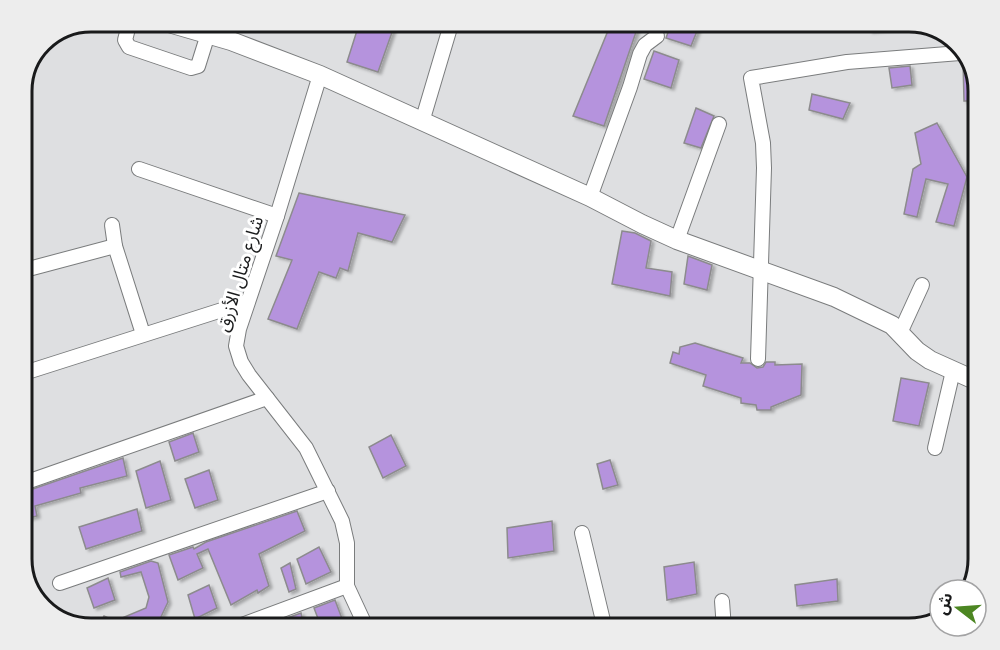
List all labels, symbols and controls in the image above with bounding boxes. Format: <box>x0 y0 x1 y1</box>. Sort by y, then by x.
street label: شارع متال الأزرق <box>212 213 271 335</box>
north arrow <box>928 578 988 638</box>
text: ش <box>932 590 956 617</box>

